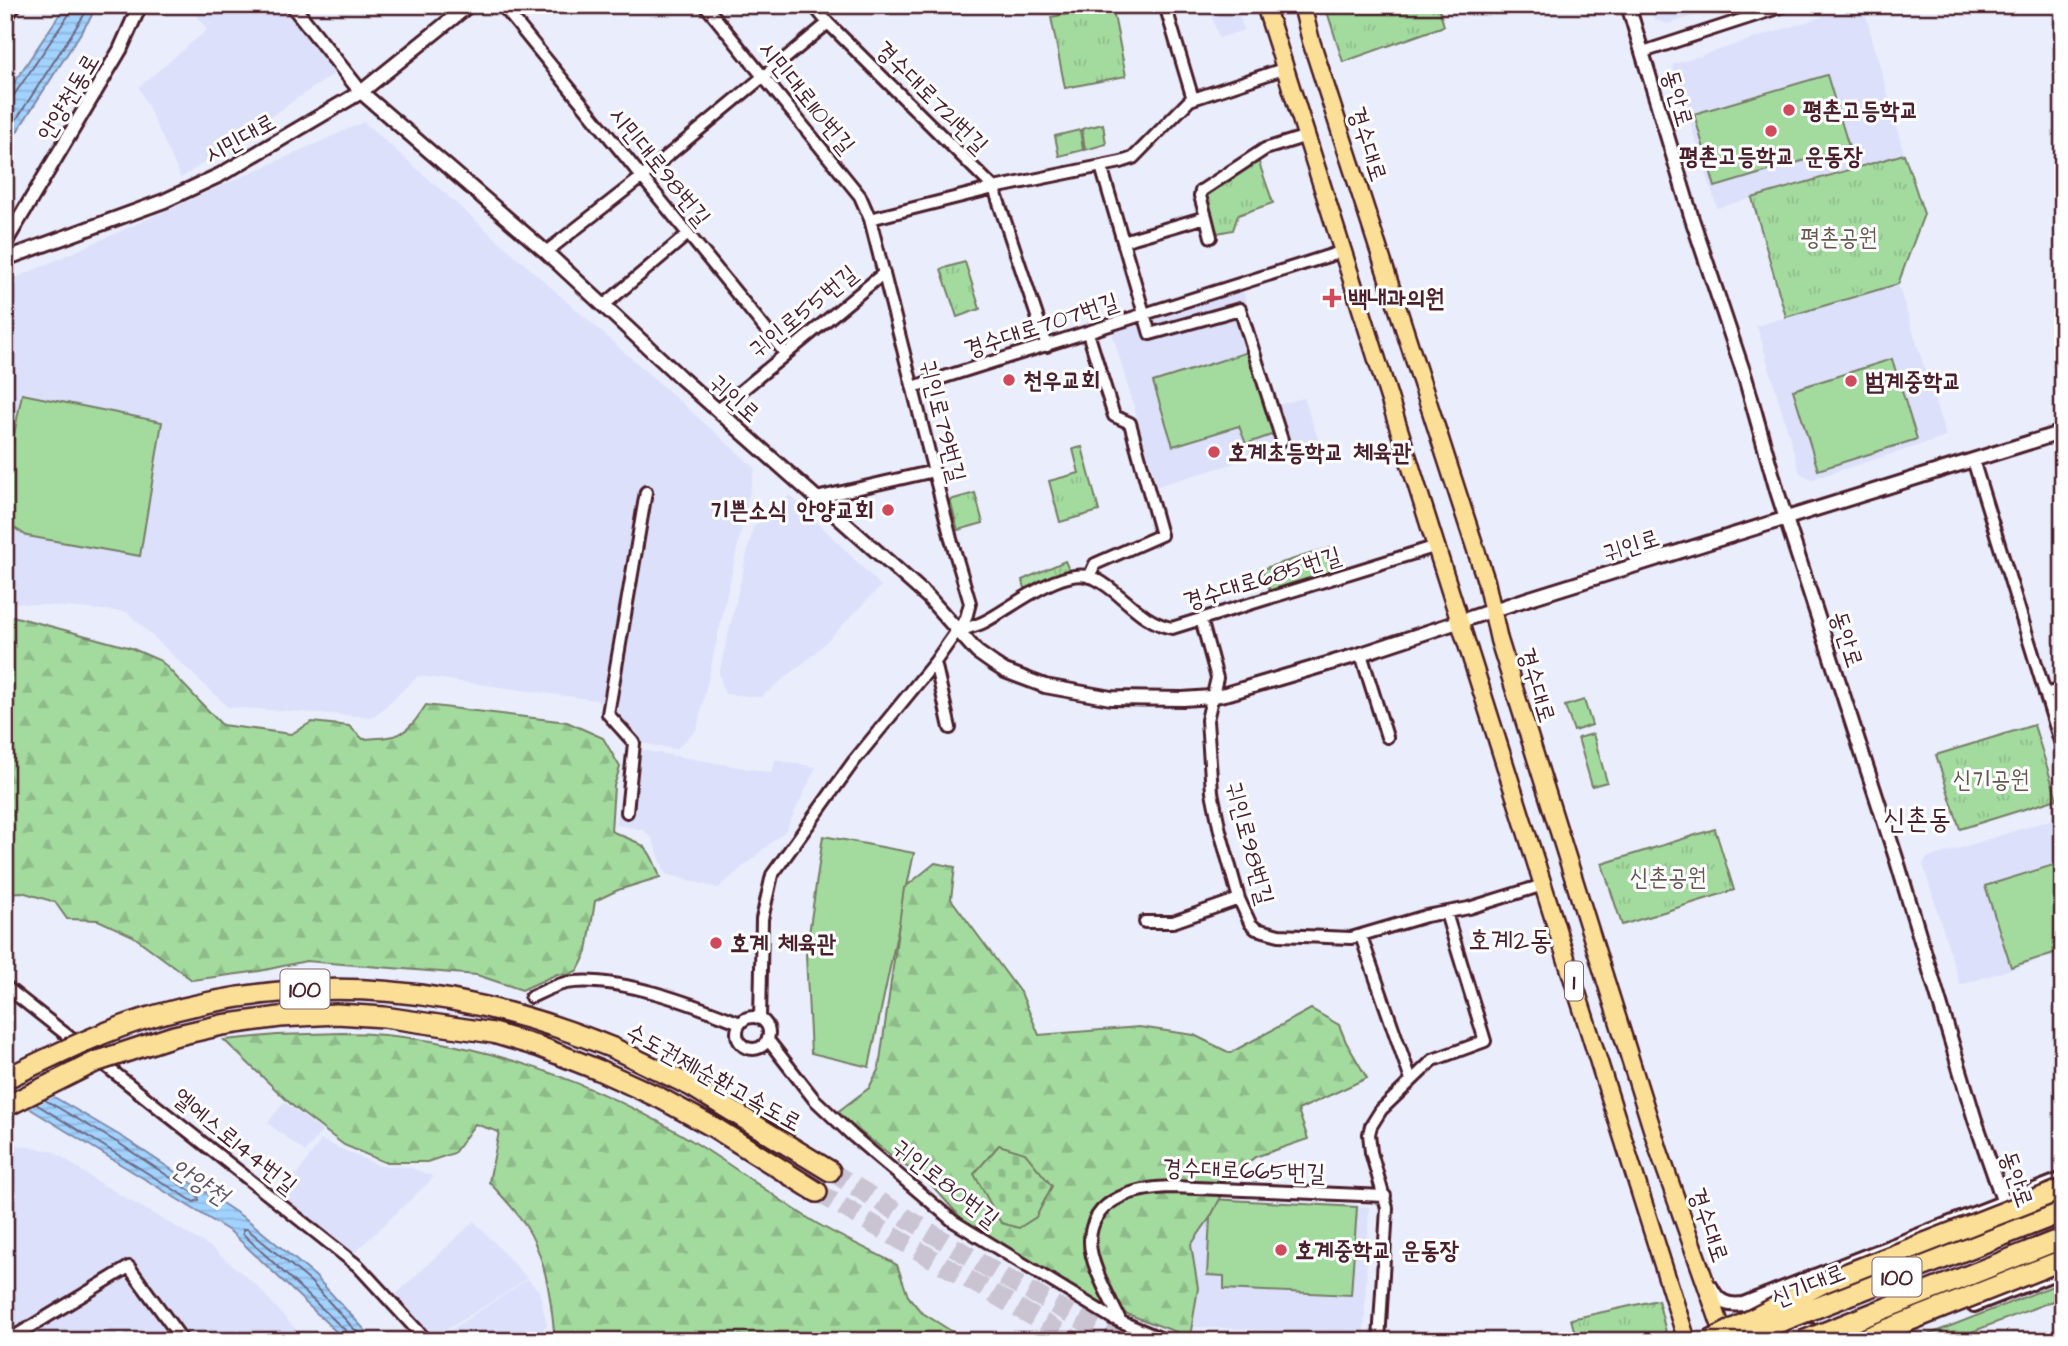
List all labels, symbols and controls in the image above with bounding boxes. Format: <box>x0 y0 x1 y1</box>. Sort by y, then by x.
street label: 시민대로110번길 <box>750 34 863 162</box>
street label: 경수대로721번길 <box>867 34 995 162</box>
street label: 안양천동로 <box>29 47 108 148</box>
street label: 동안로 <box>1653 66 1701 131</box>
place label: 평촌고등학교 <box>1803 94 1919 128</box>
street label: 시민대로98번길 <box>600 100 718 234</box>
street label: 경수대로 <box>1339 102 1395 186</box>
marker: 평촌고등학교 <box>1781 102 1797 118</box>
street label: 시민대로 <box>198 105 283 172</box>
marker: 평촌고등학교 운동장 <box>1763 123 1779 139</box>
place label: 평촌고등학교 운동장 <box>1679 140 1863 174</box>
park label: 평촌공원 <box>1800 221 1878 255</box>
street label: 귀인로55번길 <box>742 257 865 366</box>
place label: 백내과의원 <box>1348 282 1445 316</box>
street label: 경수대로707번길 <box>960 285 1123 367</box>
marker: 백내과의원 <box>1322 288 1342 308</box>
street label: 귀인로79번길 <box>910 356 974 486</box>
place label: 천우교회 <box>1023 364 1100 398</box>
place label: 범계중학교 <box>1865 365 1962 399</box>
street label: 귀인로 <box>701 367 767 431</box>
marker: 천우교회 <box>1001 372 1017 388</box>
marker: 범계중학교 <box>1843 373 1859 389</box>
place label: 호계초등학교 체육관 <box>1228 436 1412 470</box>
marker: 호계초등학교 체육관 <box>1206 444 1222 460</box>
place label: 기쁜소식 안양교회 <box>710 494 874 528</box>
marker: 기쁜소식 안양교회 <box>880 502 896 518</box>
street label: 귀인로 <box>1599 521 1664 571</box>
street label: 경수대로685번길 <box>1179 539 1345 619</box>
street label: 동안로 <box>1821 607 1871 672</box>
street label: 경수대로 <box>1508 643 1564 727</box>
park label: 신기공원 <box>1952 763 2030 797</box>
street label: 귀인로98번길 <box>1216 778 1282 908</box>
district label: 신촌동 <box>1883 800 1951 839</box>
park label: 신촌공원 <box>1629 861 1707 895</box>
district label: 호계2동 <box>1468 921 1552 960</box>
place label: 호계 체육관 <box>730 927 837 961</box>
marker: 호계 체육관 <box>708 935 724 951</box>
road number: 1 <box>1565 962 1583 1000</box>
road number: 100 <box>280 970 330 1008</box>
street label: 수도권제1순환고속도로 <box>619 1015 808 1140</box>
street label: 엘에스로144번길 <box>165 1081 304 1203</box>
street label: 귀인로80번길 <box>885 1131 1006 1236</box>
street label: 동안로 <box>1991 1146 2042 1212</box>
water label: 안양천 <box>163 1150 238 1215</box>
street label: 경수대로665번길 <box>1162 1151 1326 1191</box>
street label: 경수대로 <box>1679 1183 1737 1267</box>
place label: 호계중학교 운동장 <box>1295 1234 1460 1268</box>
marker: 호계중학교 운동장 <box>1273 1242 1289 1258</box>
street label: 신기대로 <box>1766 1256 1851 1316</box>
road number: 100 <box>1872 1258 1922 1296</box>

